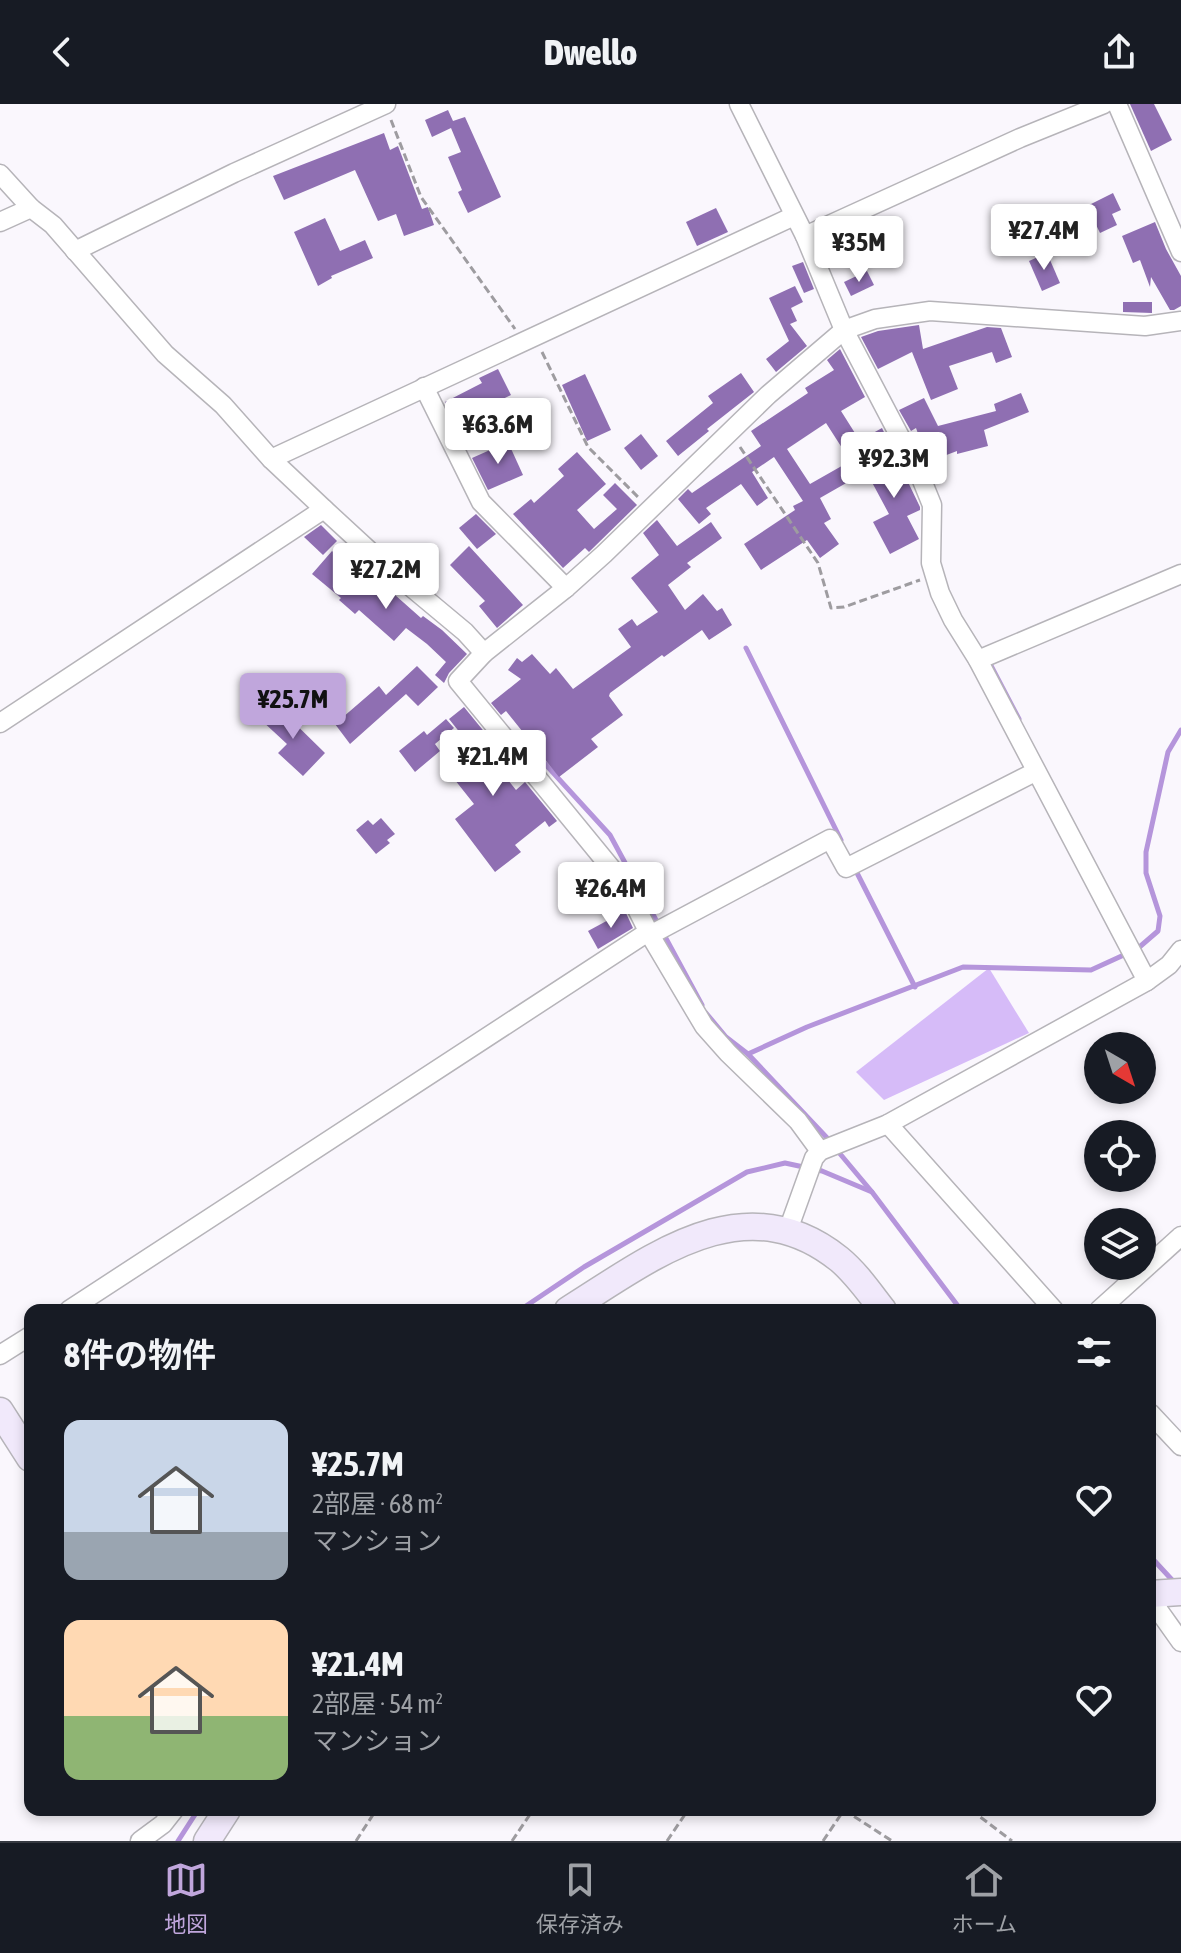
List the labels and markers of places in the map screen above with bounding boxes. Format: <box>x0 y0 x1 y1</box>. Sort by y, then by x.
pin: ¥27.4M <box>979 204 1109 272</box>
pin: ¥35M <box>812 216 906 284</box>
pin: ¥63.6M <box>433 398 563 466</box>
pin: ¥92.3M <box>829 432 959 500</box>
pin: ¥27.2M <box>321 543 451 611</box>
pin: ¥25.7M <box>228 673 358 741</box>
pin: ¥21.4M <box>428 730 558 798</box>
pin: ¥26.4M <box>546 862 676 930</box>

